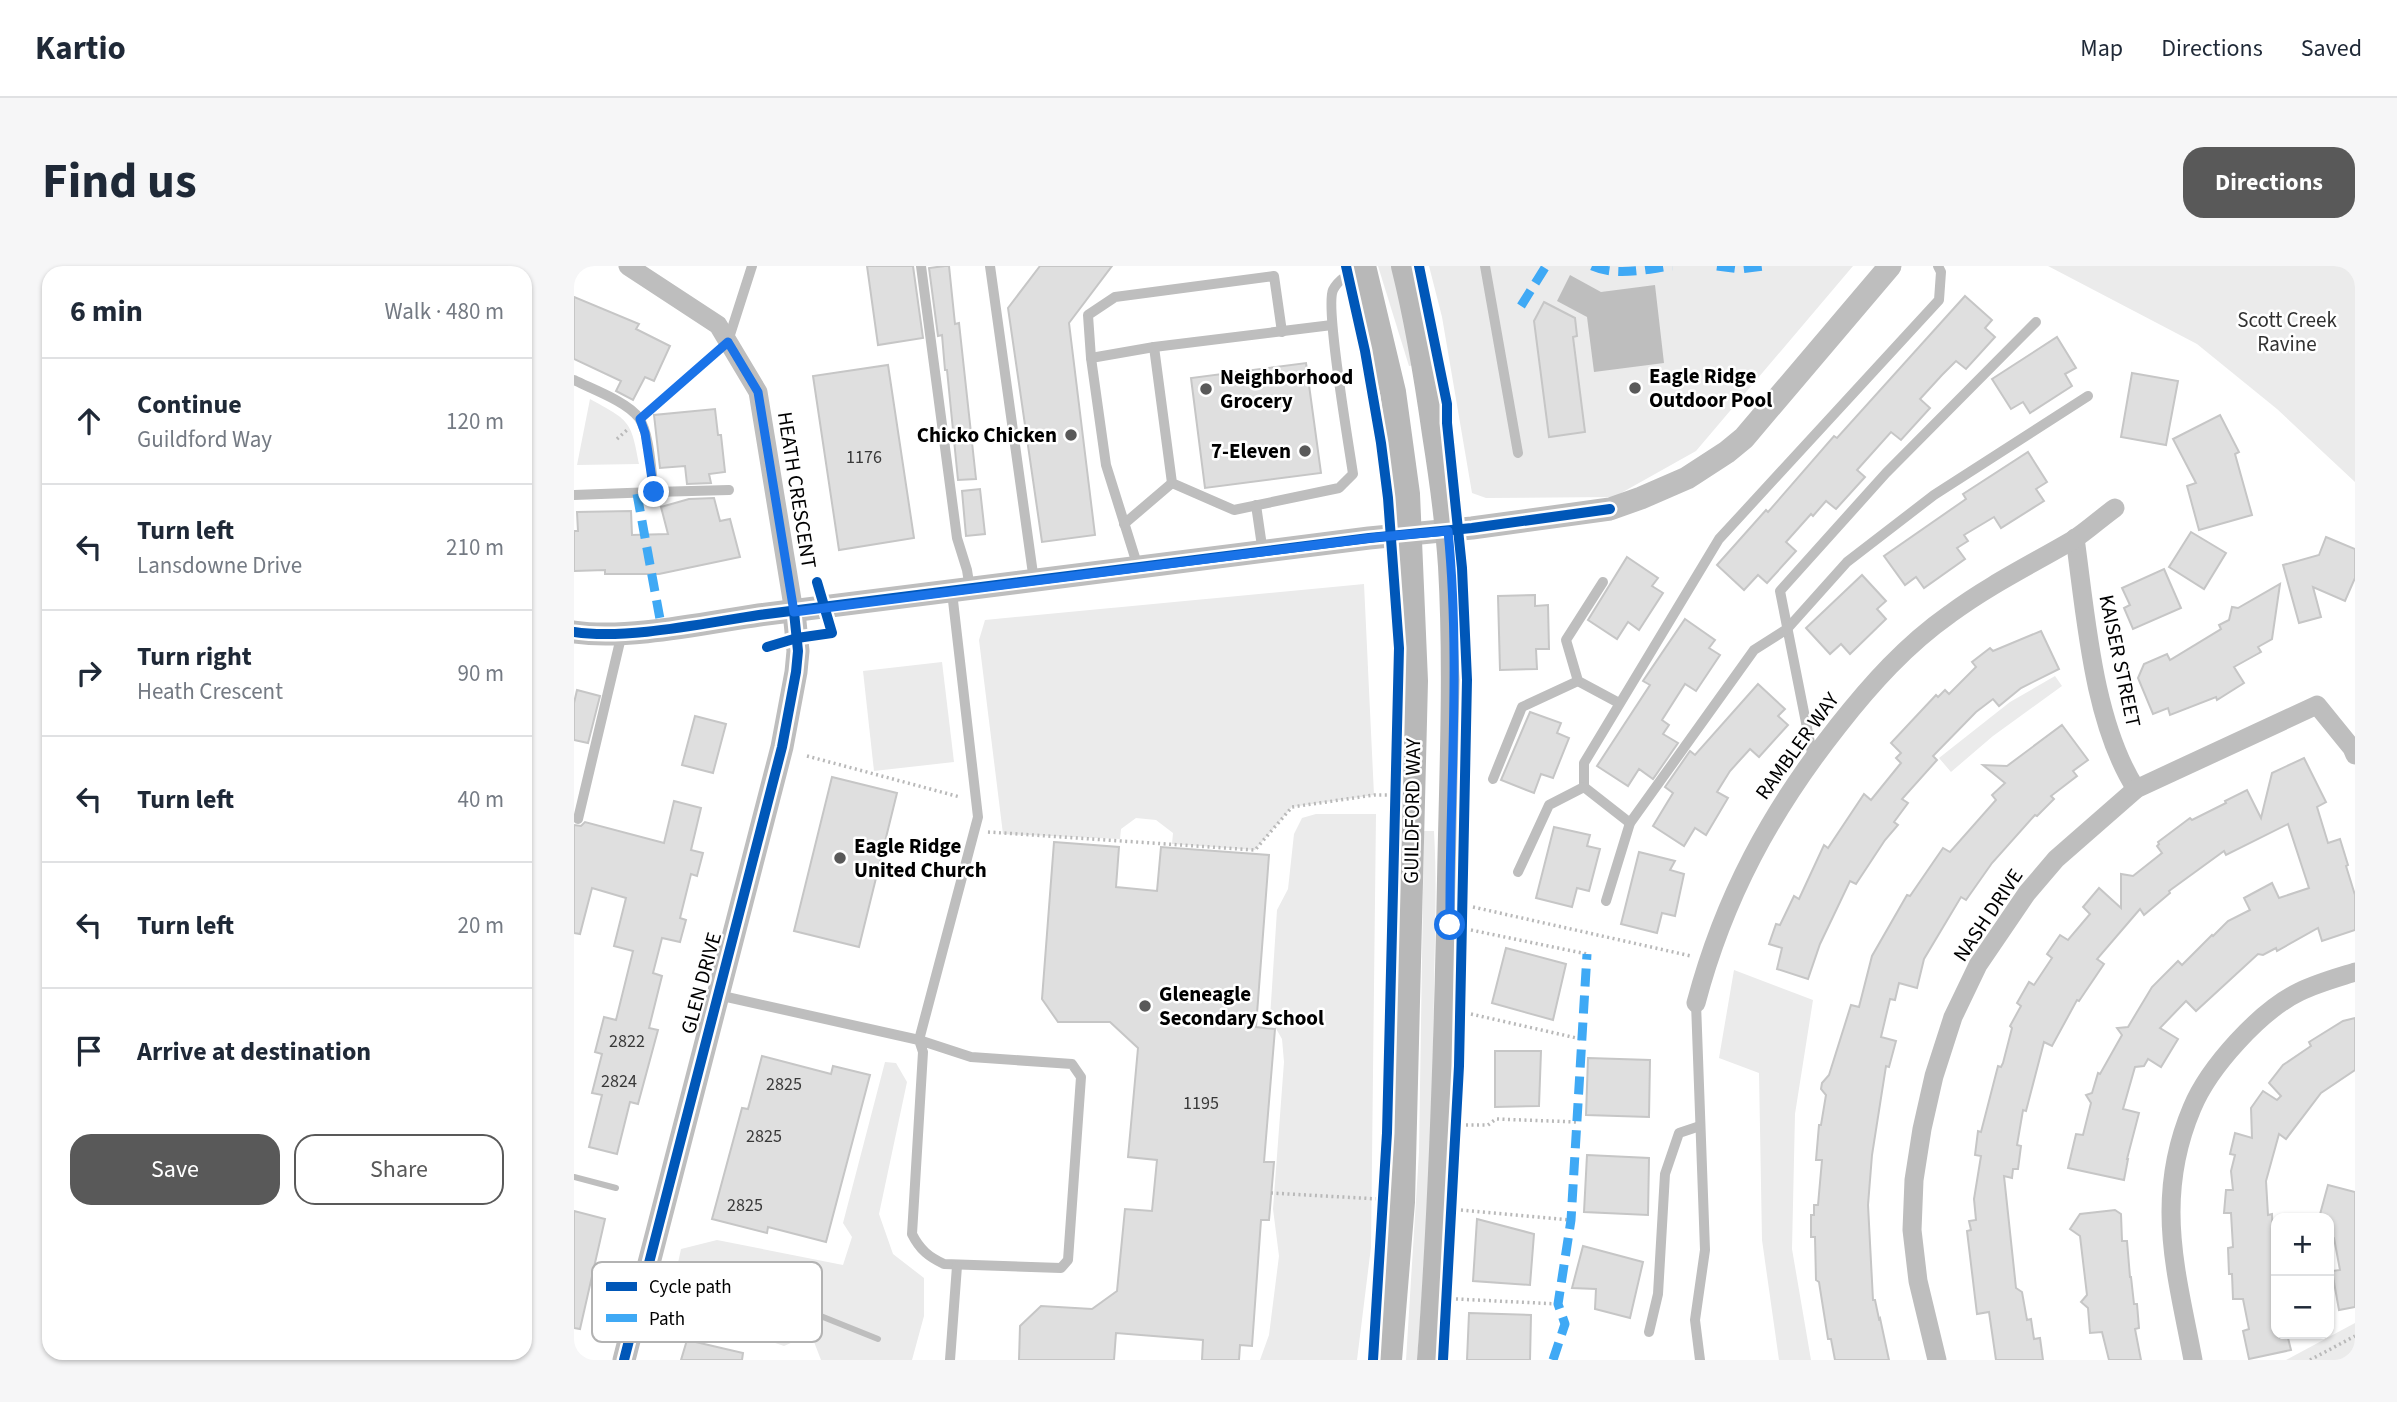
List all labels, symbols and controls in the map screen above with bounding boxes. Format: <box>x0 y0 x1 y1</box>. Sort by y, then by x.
text: Kartio <box>35 25 126 72</box>
text: Map <box>2080 31 2123 66</box>
text: Directions <box>2161 31 2263 66</box>
text: Saved <box>2301 31 2362 66</box>
text: Find us <box>42 147 197 217</box>
button: Directions <box>2183 147 2355 218</box>
text: 6 min <box>70 290 143 333</box>
text: Walk · 480 m <box>385 295 504 328</box>
park label: Scott Creek Ravine <box>2237 305 2337 359</box>
place label: Eagle Ridge Outdoor Pool <box>1649 361 1772 415</box>
place label: Neighborhood Grocery <box>1220 362 1353 416</box>
marker: Eagle Ridge Outdoor Pool <box>1627 380 1643 396</box>
marker: Neighborhood Grocery <box>1198 381 1214 397</box>
text: Continue <box>137 386 242 423</box>
icon: ahead <box>70 402 108 440</box>
text: 120 m <box>446 405 504 438</box>
street label: HEATH CRESCENT <box>770 409 824 571</box>
place label: Chicko Chicken <box>917 420 1057 450</box>
text: Guildford Way <box>137 423 272 456</box>
marker: Chicko Chicken <box>1063 427 1079 443</box>
place label: 7-Eleven <box>1211 436 1291 466</box>
marker: 7-Eleven <box>1297 443 1313 459</box>
house number: 1176 <box>846 445 882 470</box>
route end <box>638 476 669 507</box>
text: Turn left <box>137 512 234 549</box>
icon: left <box>70 528 108 566</box>
text: 210 m <box>446 531 504 564</box>
text: Lansdowne Drive <box>137 549 302 582</box>
street label: KAISER STREET <box>2091 592 2149 730</box>
text: Turn right <box>137 638 252 675</box>
icon: right <box>70 654 108 692</box>
text: 90 m <box>457 657 504 690</box>
text: Heath Crescent <box>137 675 283 708</box>
street label: RAMBLER WAY <box>1748 685 1847 806</box>
street label: GUILDFORD WAY <box>1396 737 1428 884</box>
icon: left <box>70 780 108 818</box>
text: Turn left <box>137 781 234 818</box>
text: 40 m <box>457 783 504 816</box>
place label: Eagle Ridge United Church <box>854 831 987 885</box>
marker: Eagle Ridge United Church <box>832 850 848 866</box>
street label: NASH DRIVE <box>1946 863 2030 967</box>
icon: left <box>70 906 108 944</box>
text: Turn left <box>137 907 234 944</box>
text: 20 m <box>457 909 504 942</box>
route start <box>1434 909 1465 940</box>
street label: GLEN DRIVE <box>673 929 729 1037</box>
place label: Gleneagle Secondary School <box>1159 979 1324 1033</box>
marker: Gleneagle Secondary School <box>1137 998 1153 1014</box>
house number: 2822 <box>609 1029 645 1054</box>
icon: arrive <box>70 1032 108 1070</box>
text: Arrive at destination <box>137 1033 371 1070</box>
house number: 2824 <box>601 1069 637 1094</box>
house number: 2825 <box>766 1072 802 1097</box>
house number: 1195 <box>1183 1091 1219 1116</box>
house number: 2825 <box>746 1124 782 1149</box>
button: Save <box>70 1134 280 1205</box>
button: Share <box>294 1134 504 1205</box>
house number: 2825 <box>727 1193 763 1218</box>
map controls <box>2271 1213 2334 1339</box>
button: + <box>2271 1213 2334 1276</box>
legend <box>592 1262 822 1342</box>
text: Cycle path <box>649 1274 731 1301</box>
button: − <box>2271 1276 2334 1339</box>
text: Path <box>649 1306 685 1333</box>

